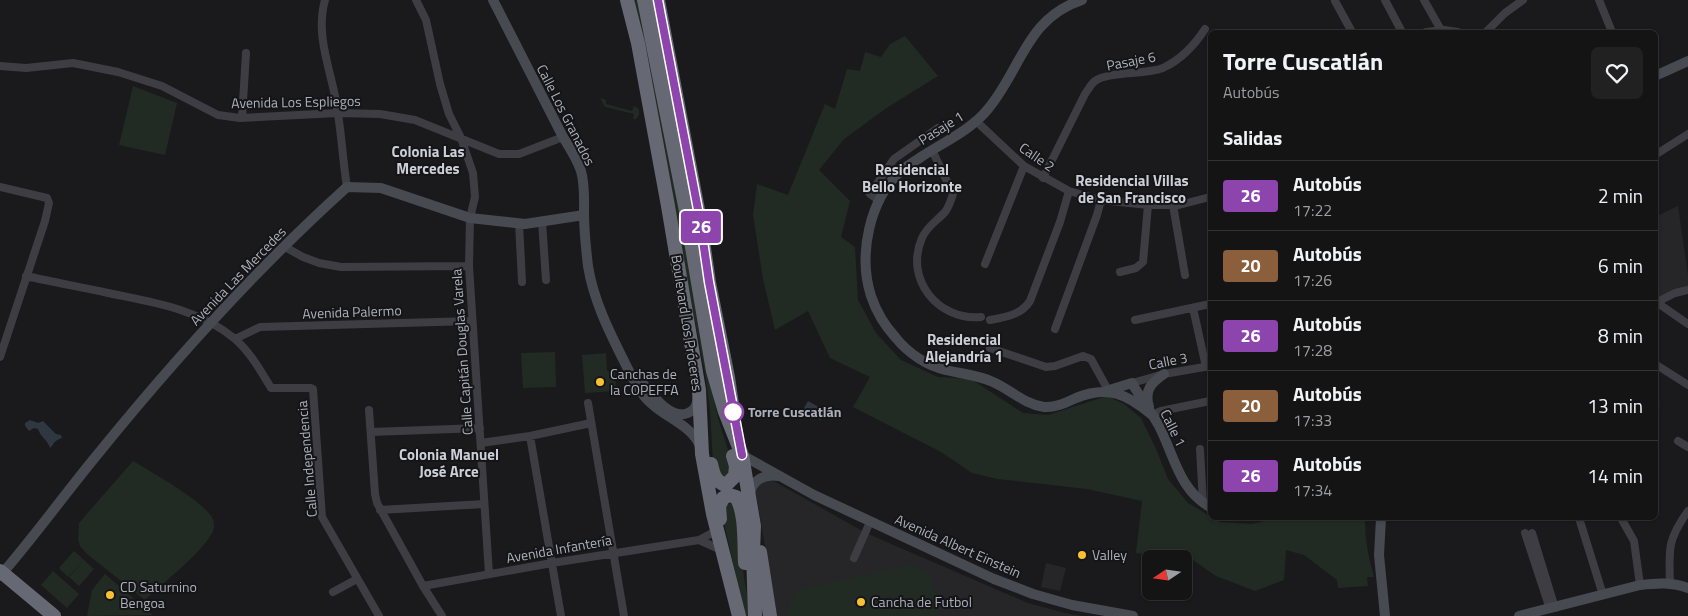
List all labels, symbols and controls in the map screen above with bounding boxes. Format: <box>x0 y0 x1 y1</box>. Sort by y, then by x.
text: Torre Cuscatlán <box>1223 43 1383 79</box>
street label: Pasaje 6 <box>1104 45 1158 76</box>
button: heart <box>1591 47 1643 99</box>
street label: Calle Los Granados <box>532 60 601 169</box>
text: Autobús <box>1223 80 1279 104</box>
street label: Avenida Los Espliegos <box>231 90 361 113</box>
street label: Pasaje 1 <box>914 105 967 150</box>
text: Salidas <box>1223 123 1282 152</box>
street label: Calle 2 <box>1015 137 1059 176</box>
district label: Colonia Las Mercedes <box>392 140 465 180</box>
district label: Residencial Bello Horizonte <box>862 158 962 198</box>
district label: Residencial Villas de San Francisco <box>1075 169 1189 209</box>
text: Autobús <box>1293 169 1362 198</box>
text: 2 min <box>1598 181 1643 210</box>
text: 26 <box>1240 182 1261 209</box>
text: 17:22 <box>1293 198 1332 222</box>
line badge: 26 <box>678 211 724 243</box>
text: 26 <box>691 213 711 240</box>
street label: Avenida Las Mercedes <box>185 221 291 330</box>
text: Autobús <box>1293 239 1362 268</box>
text: 6 min <box>1598 251 1643 280</box>
text: 20 <box>1240 252 1261 279</box>
street label: Boulevard Los Próceres <box>666 253 709 393</box>
street label: Calle Capitán Douglas Varela <box>445 268 478 436</box>
text: 17:26 <box>1293 268 1332 292</box>
street label: Avenida Palermo <box>302 299 402 324</box>
text: Autobús <box>1293 309 1362 338</box>
text: 8 min <box>1598 321 1643 350</box>
text: 26 <box>1240 322 1261 349</box>
district label: Residencial Alejandría 1 <box>925 328 1003 368</box>
text: 17:28 <box>1293 338 1332 362</box>
street label: Calle 3 <box>1147 346 1189 375</box>
place label: Canchas de la COPEFFA <box>610 363 679 400</box>
marker: Canchas de la COPEFFA <box>594 376 606 388</box>
text: Autobús <box>1293 379 1362 408</box>
text: 13 min <box>1587 391 1643 420</box>
text: 20 <box>1240 392 1261 419</box>
street label: Calle Independencia <box>291 400 322 518</box>
marker: Torre Cuscatlán <box>722 401 744 423</box>
place label: Torre Cuscatlán <box>748 401 842 422</box>
street label: Calle 1 <box>1155 406 1191 450</box>
text: 17:33 <box>1293 408 1332 432</box>
district label: Colonia Manuel José Arce <box>399 443 499 483</box>
text: Autobús <box>1293 449 1362 478</box>
text: 14 min <box>1587 461 1643 490</box>
text: 26 <box>1240 462 1261 489</box>
text: 17:34 <box>1293 478 1332 502</box>
street label: Avenida Albert Einstein <box>892 508 1025 583</box>
street label: Avenida Infantería <box>504 529 613 568</box>
place label: Valley <box>1092 544 1127 565</box>
marker: Valley <box>1076 549 1088 561</box>
north arrow <box>1142 550 1192 600</box>
map controls <box>1142 550 1192 600</box>
place label: CD Saturnino Bengoa <box>120 576 197 613</box>
marker: CD Saturnino Bengoa <box>104 589 116 601</box>
place label: Cancha de Futbol <box>871 591 972 612</box>
marker: Cancha de Futbol <box>855 596 867 608</box>

